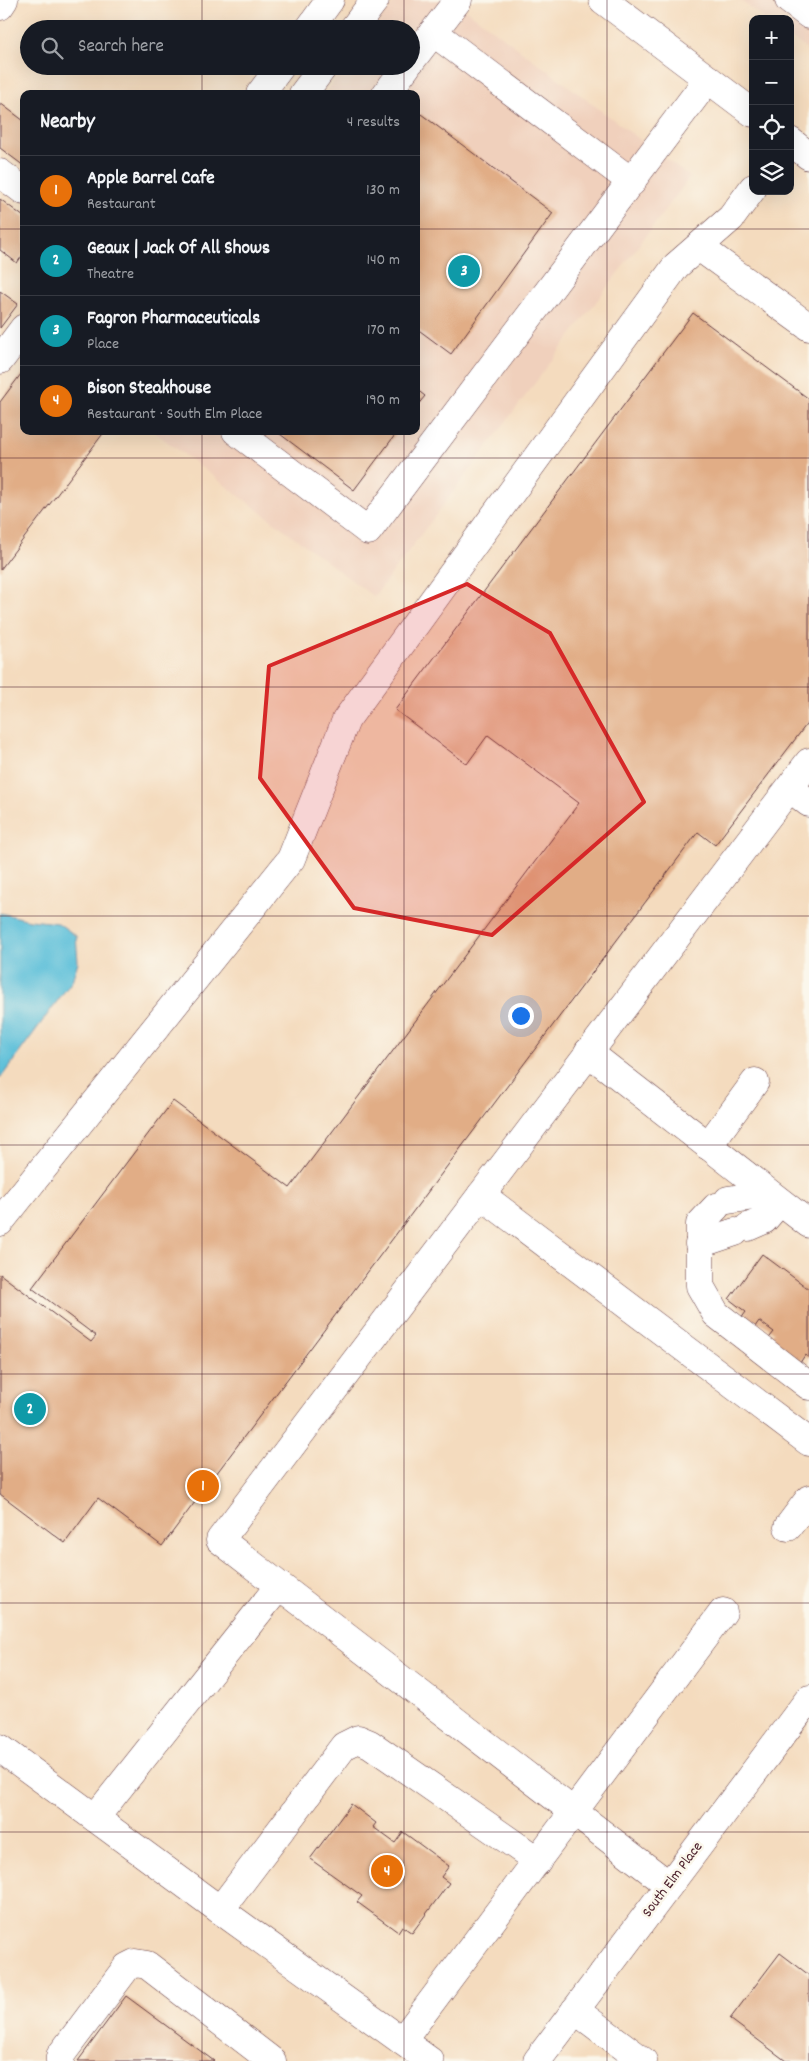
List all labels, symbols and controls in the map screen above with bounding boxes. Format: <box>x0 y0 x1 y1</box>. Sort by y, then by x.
map controls <box>749 15 794 195</box>
button: + <box>749 15 794 60</box>
search box <box>20 20 420 75</box>
icon: search <box>38 34 66 62</box>
text: Search here <box>78 34 164 61</box>
button: − <box>749 60 794 105</box>
button: locate <box>749 105 794 150</box>
text: Nearby <box>40 108 95 138</box>
text: 4 results <box>347 111 400 134</box>
button: layers <box>749 150 794 195</box>
text: Apple Barrel Cafe <box>87 166 215 193</box>
text: 1 <box>54 179 58 202</box>
text: 130 m <box>366 179 400 202</box>
text: Restaurant <box>87 193 156 216</box>
text: Geaux | Jack Of All Shows <box>87 236 270 263</box>
text: 2 <box>53 249 60 272</box>
text: 140 m <box>366 249 400 272</box>
pin: 3 <box>448 252 480 290</box>
text: Theatre <box>87 263 134 286</box>
text: Fagron Pharmaceuticals <box>87 306 260 333</box>
text: 3 <box>52 319 60 342</box>
text: 170 m <box>367 319 400 342</box>
text: Place <box>87 333 119 356</box>
text: Bison Steakhouse <box>87 376 211 403</box>
text: 4 <box>53 389 59 412</box>
text: 190 m <box>366 389 400 412</box>
text: Restaurant · South Elm Place <box>87 403 262 426</box>
your location <box>508 1003 534 1029</box>
pin: 2 <box>14 1390 46 1428</box>
pin: 1 <box>187 1467 219 1505</box>
street label: South Elm Place <box>637 1837 709 1922</box>
pin: 4 <box>371 1852 403 1890</box>

